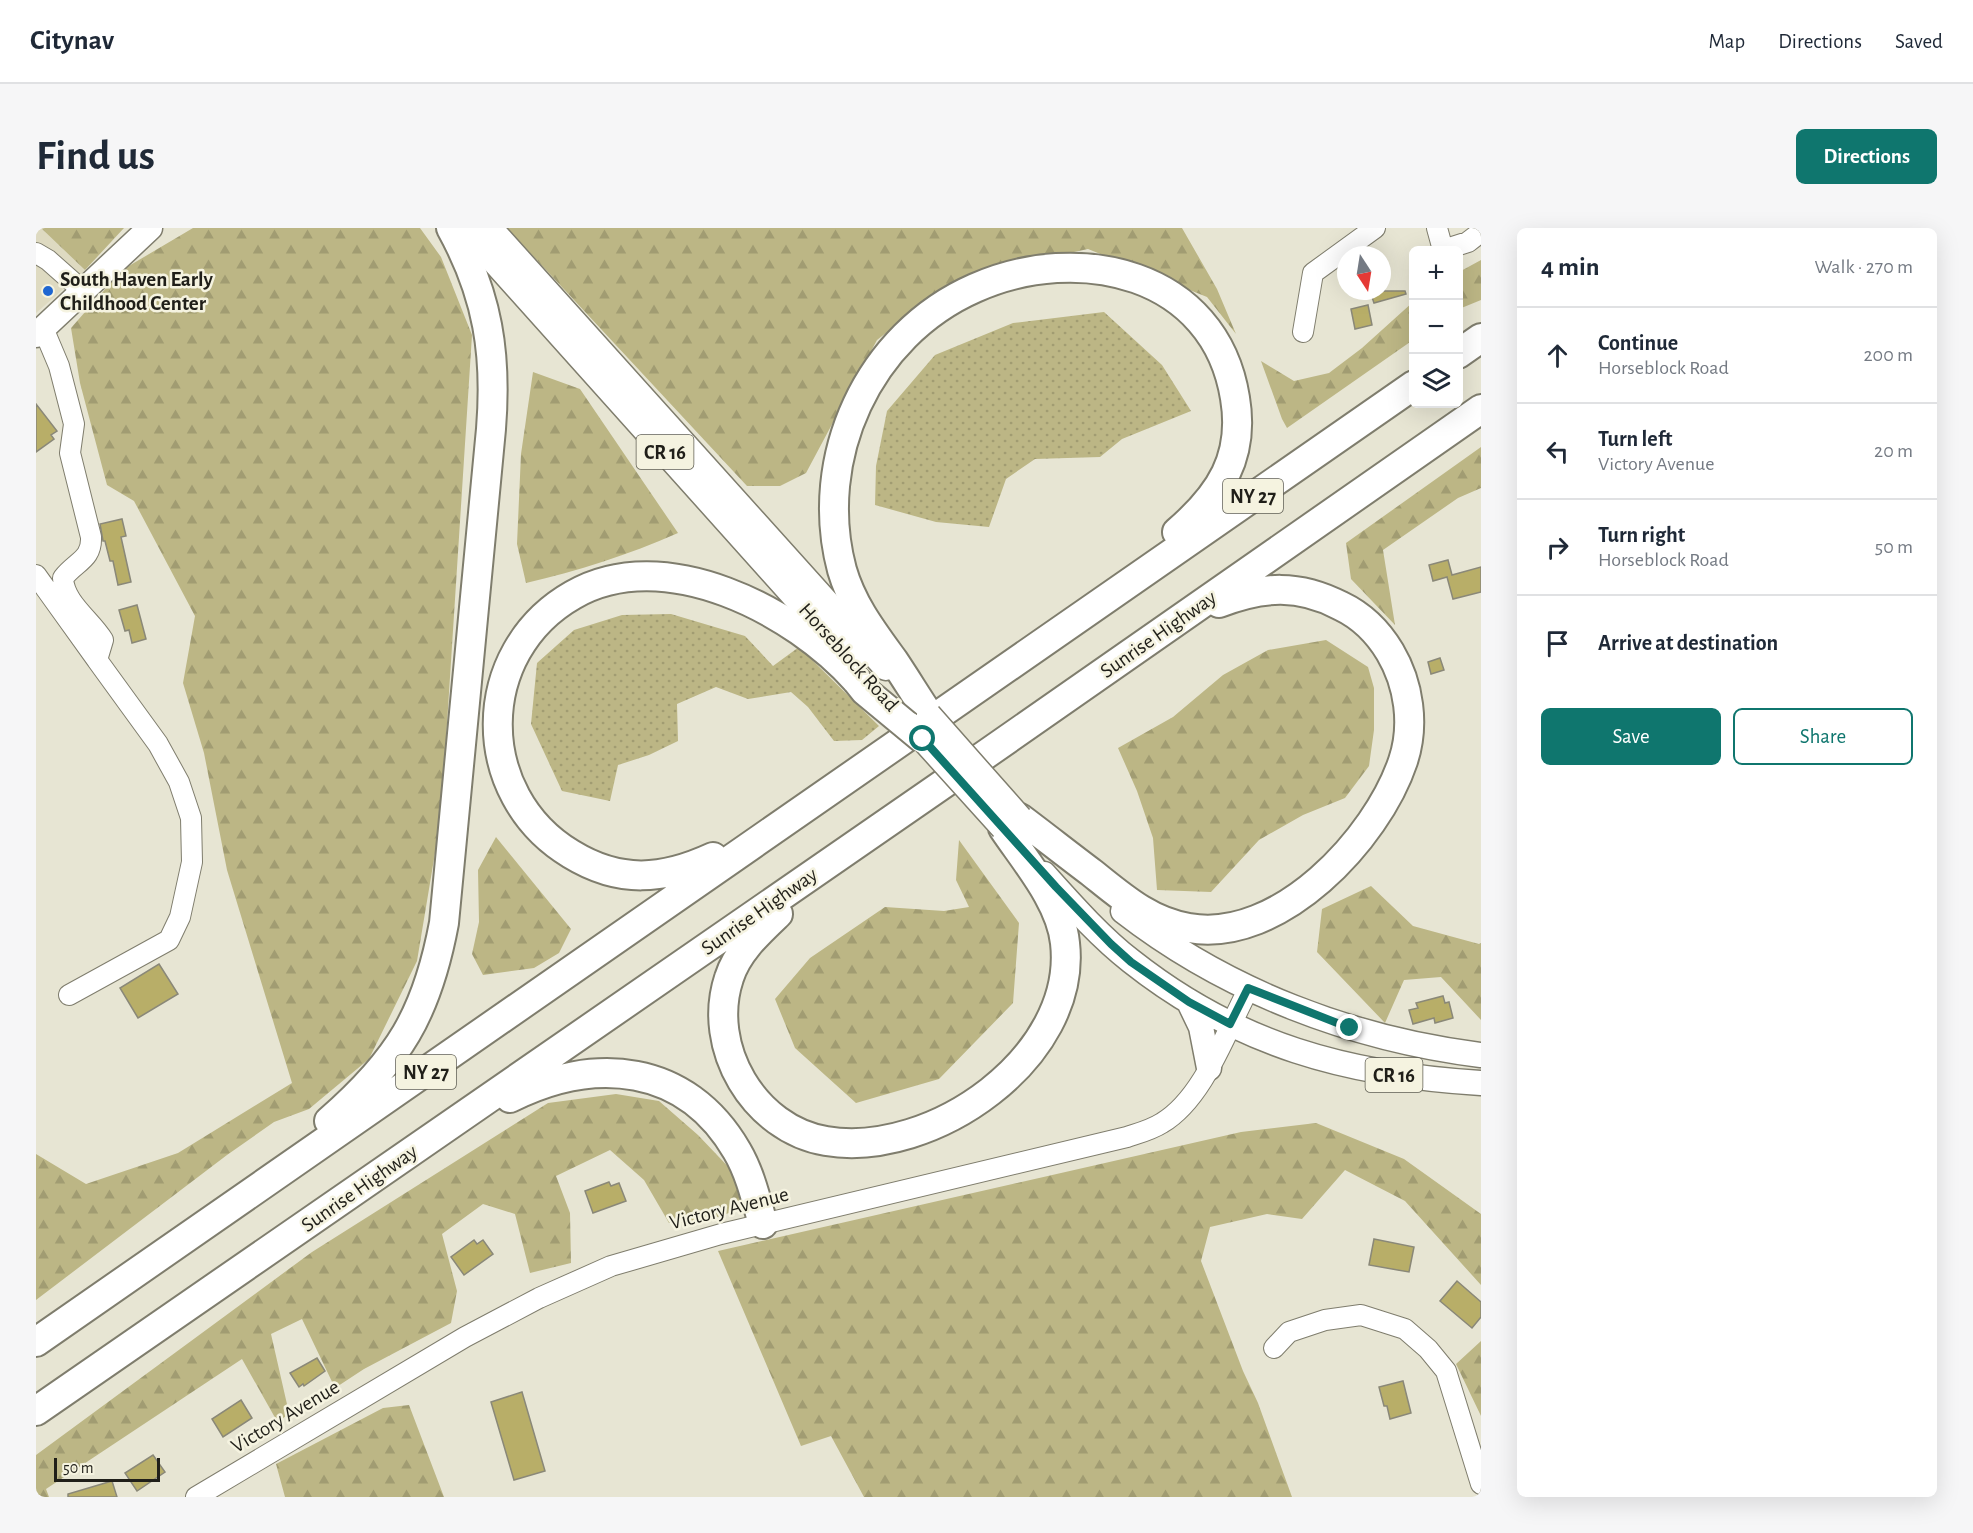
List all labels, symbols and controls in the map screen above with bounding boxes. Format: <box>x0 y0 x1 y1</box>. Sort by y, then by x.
text: Citynav <box>30 27 114 55</box>
text: Map <box>1709 31 1745 52</box>
text: Directions <box>1778 31 1862 52</box>
text: Saved <box>1895 31 1943 52</box>
button: Directions <box>1796 129 1937 184</box>
text: Find us <box>36 135 155 177</box>
north arrow <box>1337 246 1391 300</box>
map controls <box>1409 246 1463 408</box>
button: + <box>1409 246 1463 300</box>
text: 4 min <box>1541 254 1600 280</box>
text: Walk · 270 m <box>1814 257 1913 277</box>
place label: South Haven Early Childhood Center <box>60 269 213 314</box>
marker: South Haven Early Childhood Center <box>41 284 55 298</box>
button: − <box>1409 300 1463 354</box>
text: Continue <box>1598 332 1678 354</box>
icon: ahead <box>1541 339 1574 372</box>
text: 200 m <box>1863 345 1913 365</box>
button: layers <box>1409 354 1463 408</box>
text: Horseblock Road <box>1598 358 1729 378</box>
text: Turn left <box>1598 428 1672 450</box>
road number: CR 16 <box>636 435 694 469</box>
icon: left <box>1541 435 1574 468</box>
text: 20 m <box>1874 441 1913 461</box>
text: Victory Avenue <box>1598 454 1714 474</box>
road number: NY 27 <box>1223 479 1283 513</box>
text: Turn right <box>1598 524 1685 546</box>
icon: right <box>1541 531 1574 564</box>
text: 50 m <box>1875 537 1913 557</box>
text: Horseblock Road <box>1598 550 1729 570</box>
street label: Sunrise Highway <box>1096 587 1220 682</box>
street label: Horseblock Road <box>795 599 903 716</box>
icon: arrive <box>1541 627 1574 660</box>
text: Arrive at destination <box>1598 632 1778 654</box>
button: Save <box>1541 708 1721 765</box>
button: Share <box>1733 708 1913 765</box>
route start <box>909 725 935 751</box>
street label: Sunrise Highway <box>697 864 821 959</box>
route end <box>1336 1014 1362 1040</box>
road number: NY 27 <box>396 1055 456 1089</box>
road number: CR 16 <box>1366 1058 1422 1092</box>
street label: Sunrise Highway <box>297 1141 421 1236</box>
street label: Victory Avenue <box>667 1184 791 1233</box>
street label: Victory Avenue <box>227 1376 343 1457</box>
scale bar <box>54 1455 160 1482</box>
text: 50 m <box>63 1460 94 1476</box>

